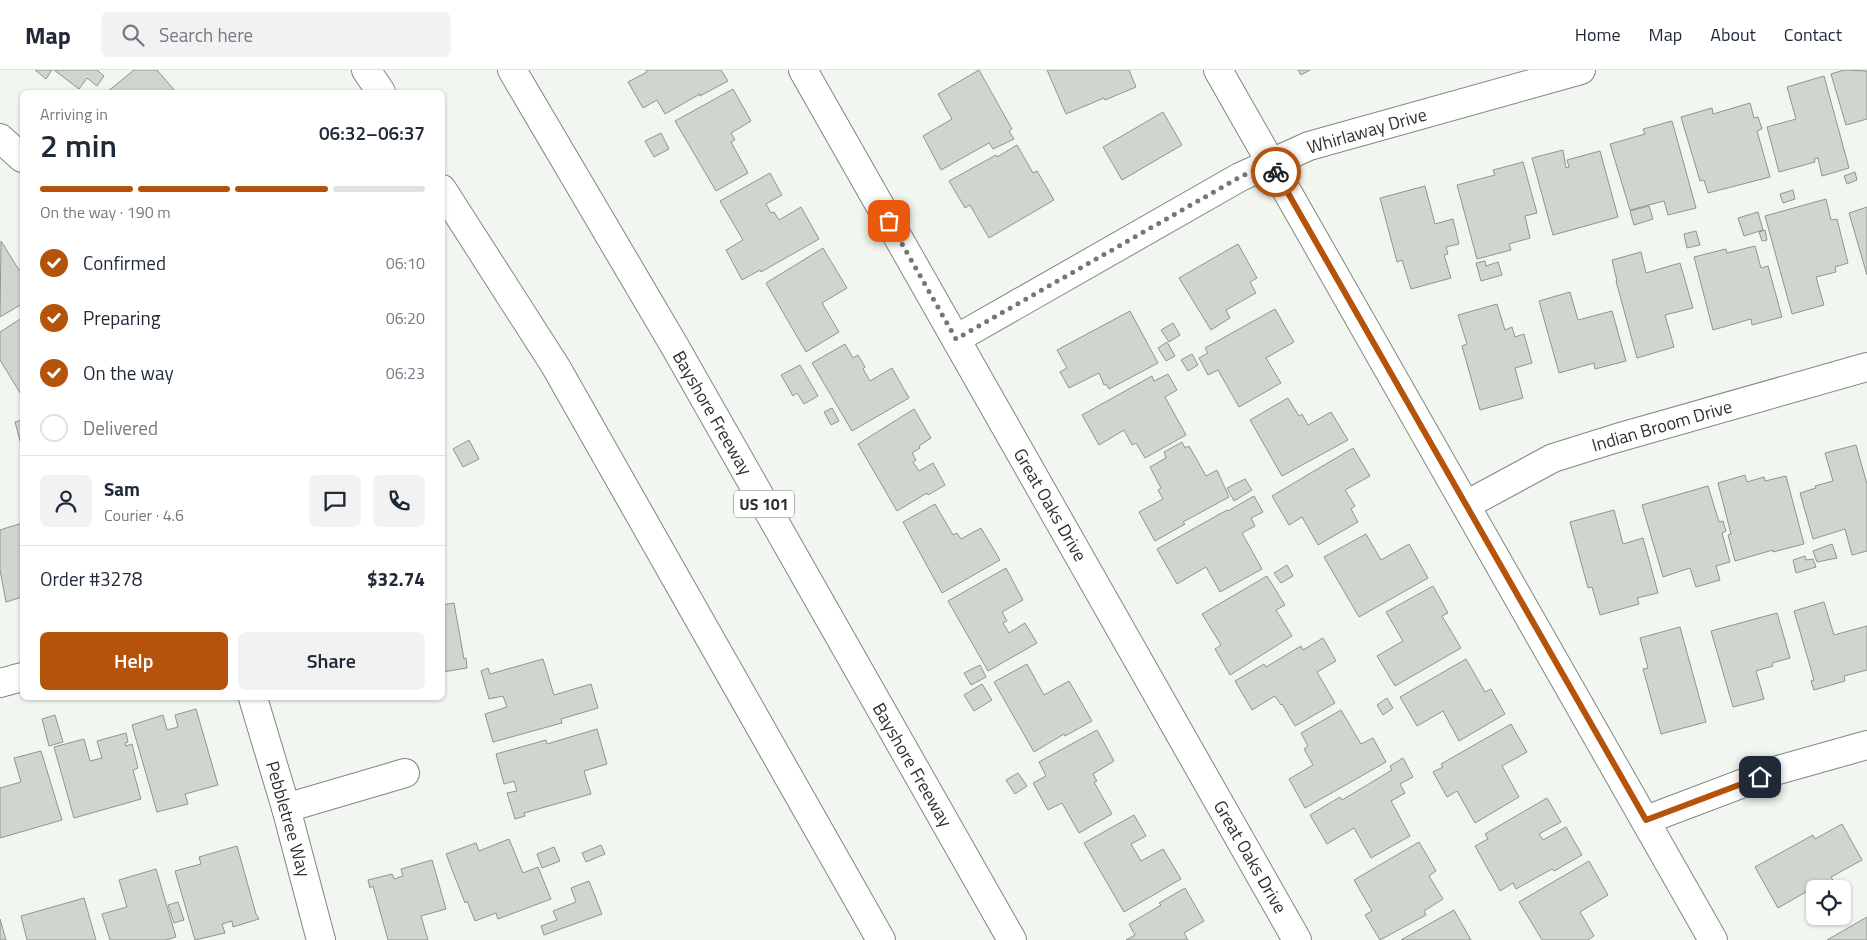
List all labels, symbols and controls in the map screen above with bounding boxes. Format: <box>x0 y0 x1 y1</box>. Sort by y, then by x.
search box <box>101 12 451 57</box>
text: Map <box>25 17 71 53</box>
text: Search here <box>159 20 253 49</box>
icon: search <box>119 21 147 49</box>
text: Home <box>1575 21 1621 48</box>
text: Map <box>1649 21 1682 48</box>
text: About <box>1710 21 1756 48</box>
text: Contact <box>1784 21 1842 48</box>
street label: Whirlaway Drive <box>1304 101 1430 161</box>
text: Arriving in <box>40 102 108 126</box>
text: 06:32–06:37 <box>319 118 425 147</box>
text: 2 min <box>40 121 117 169</box>
courier <box>1251 147 1301 197</box>
icon: bike <box>1262 158 1290 186</box>
text: On the way · 190 m <box>40 200 171 224</box>
pin <box>868 200 910 242</box>
icon: bag <box>875 207 903 235</box>
text: Confirmed <box>83 248 166 277</box>
icon: check <box>40 249 68 277</box>
text: 06:10 <box>386 251 425 275</box>
text: Preparing <box>83 303 160 332</box>
icon: check <box>40 304 68 332</box>
text: 06:20 <box>386 306 425 330</box>
street label: Bayshore Freeway <box>666 346 759 480</box>
text: On the way <box>83 358 174 387</box>
icon: check <box>40 359 68 387</box>
text: 06:23 <box>386 361 425 385</box>
street label: Indian Broom Drive <box>1589 393 1735 458</box>
text: Delivered <box>83 413 158 442</box>
street label: Great Oaks Drive <box>1007 443 1094 566</box>
text: Sam <box>104 474 140 503</box>
button: person <box>40 475 92 527</box>
button: chat <box>309 475 361 527</box>
button: phone <box>373 475 425 527</box>
road number: US 101 <box>734 490 794 518</box>
text: Courier · 4.6 <box>104 503 184 527</box>
text: Order #3278 <box>40 564 142 593</box>
text: $32.74 <box>367 564 425 593</box>
button: Help <box>40 632 228 690</box>
button: Share <box>238 632 425 690</box>
street label: Bayshore Freeway <box>866 698 959 832</box>
pin <box>1739 756 1781 798</box>
street label: Pebbletree Way <box>259 758 318 880</box>
icon: home <box>1746 763 1774 791</box>
street label: Great Oaks Drive <box>1207 795 1294 918</box>
map controls <box>1806 880 1851 925</box>
button: locate <box>1806 880 1851 925</box>

